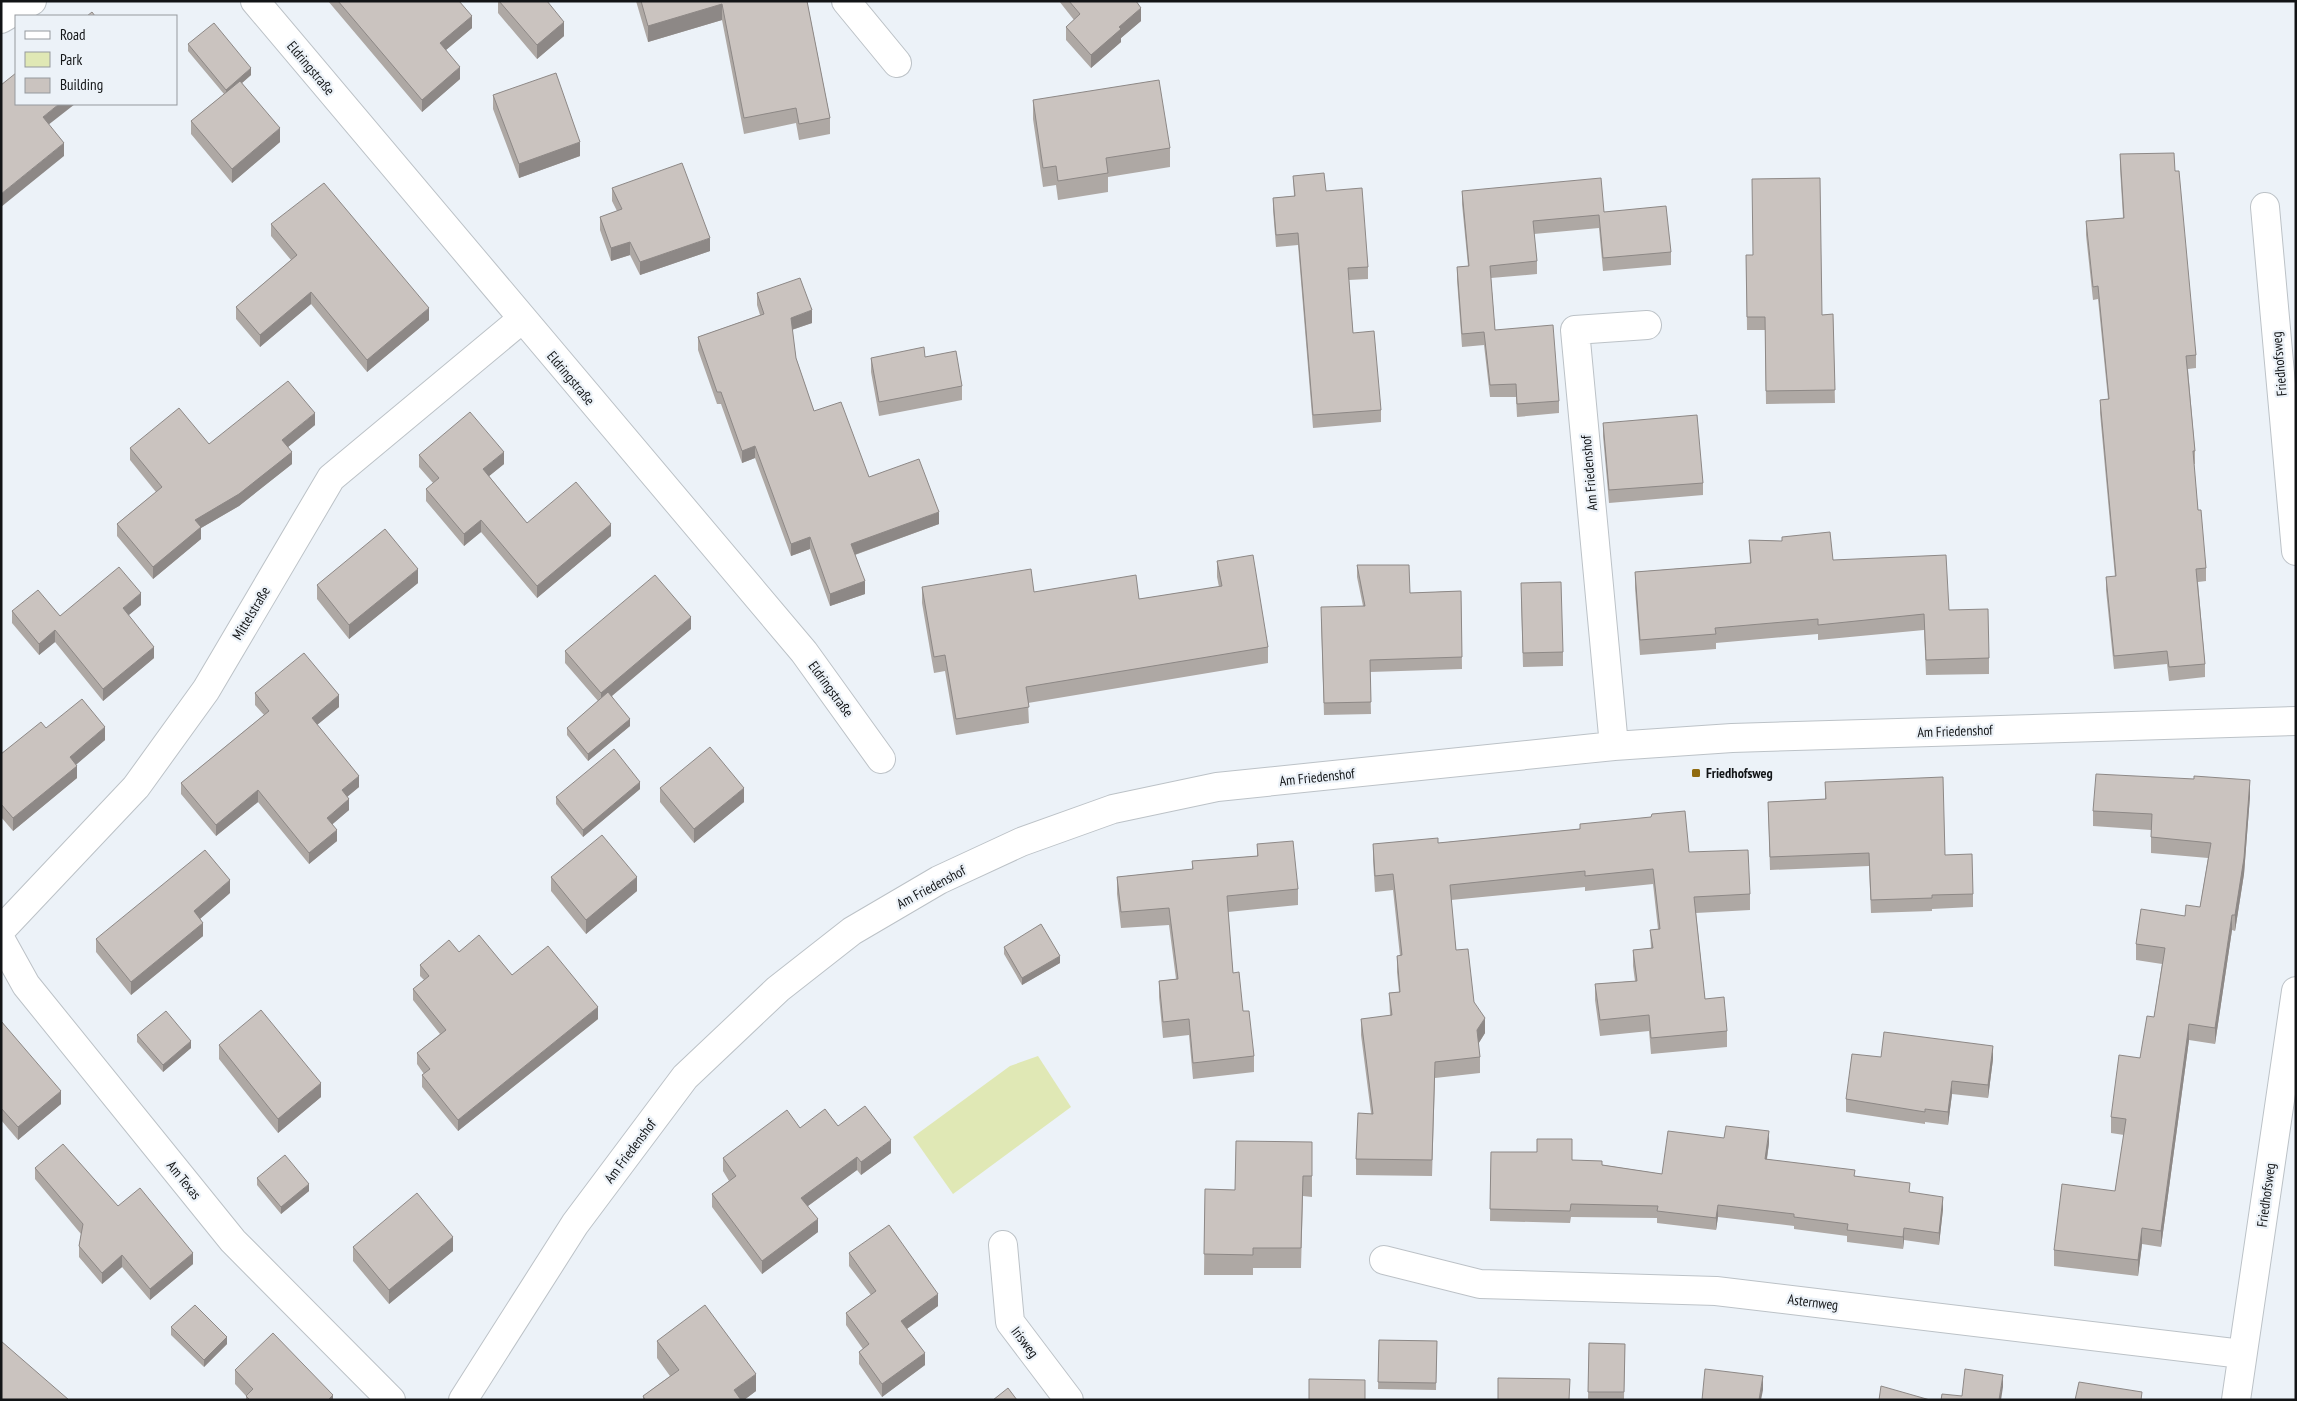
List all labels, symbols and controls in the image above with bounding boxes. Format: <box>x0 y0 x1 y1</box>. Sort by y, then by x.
legend <box>15 15 178 105</box>
text: Road <box>60 25 86 44</box>
street label: Eldringstraße <box>283 37 339 99</box>
text: Park <box>60 50 82 69</box>
text: Building <box>60 75 103 94</box>
street label: Friedhofsweg <box>2267 331 2291 397</box>
street label: Eldringstraße <box>543 347 599 409</box>
street label: Am Friedenshof <box>1577 434 1601 511</box>
street label: Mittelstraße <box>228 583 274 643</box>
street label: Eldringstraße <box>805 657 858 721</box>
street label: Am Friedenshof <box>1917 721 1993 741</box>
street label: Am Friedenshof <box>1279 764 1356 790</box>
place label: Friedhofsweg <box>1706 764 1773 782</box>
marker: Friedhofsweg <box>1690 767 1702 779</box>
street label: Am Friedenshof <box>893 861 969 913</box>
street label: Am Friedenshof <box>600 1115 660 1187</box>
street label: Am Texas <box>163 1157 205 1203</box>
street label: Friedhofsweg <box>2253 1162 2279 1228</box>
street label: Asternweg <box>1787 1290 1839 1314</box>
street label: Irisweg <box>1007 1323 1043 1361</box>

